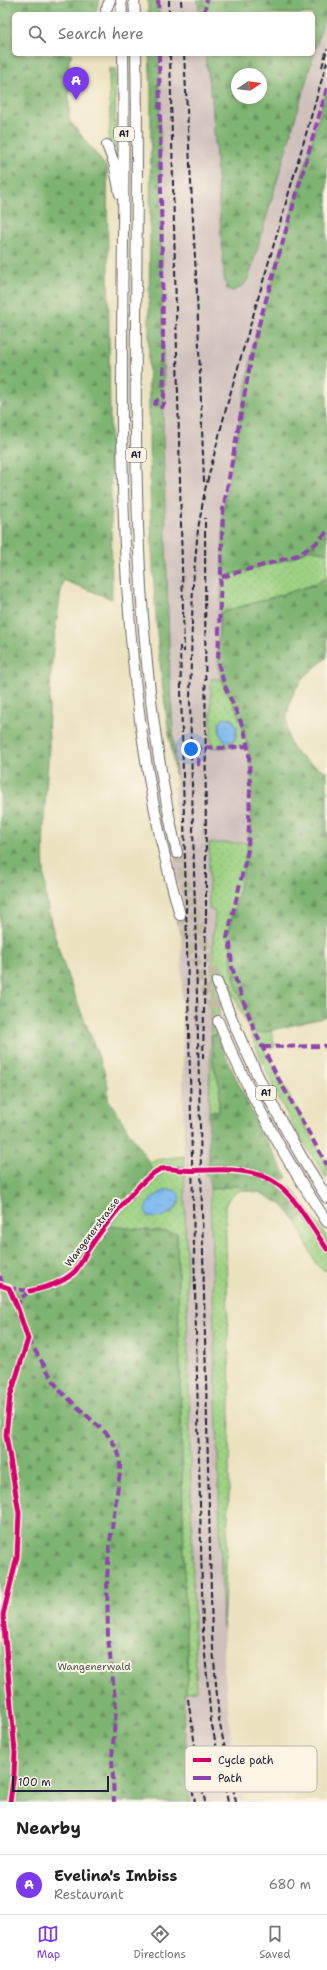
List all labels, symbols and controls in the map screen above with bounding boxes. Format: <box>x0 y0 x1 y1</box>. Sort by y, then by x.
search box <box>12 12 315 56</box>
icon: search <box>26 23 48 45</box>
text: Search here <box>58 24 144 44</box>
pin: A <box>63 67 89 100</box>
north arrow <box>231 68 267 104</box>
road number: A1 <box>114 127 134 141</box>
road number: A1 <box>126 448 146 462</box>
your location <box>181 739 201 759</box>
road number: A1 <box>256 1086 276 1100</box>
street label: Wangenerstrasse <box>62 1195 122 1269</box>
park label: Wangenerwald <box>57 1660 131 1673</box>
legend <box>185 1746 317 1792</box>
text: Cycle path <box>218 1753 274 1768</box>
text: Path <box>218 1771 242 1786</box>
scale bar <box>12 1774 109 1793</box>
text: 100 m <box>18 1775 51 1790</box>
text: Nearby <box>16 1817 81 1839</box>
text: Evelina's Imbiss <box>54 1866 177 1886</box>
text: A <box>24 1876 34 1893</box>
text: 680 m <box>269 1876 311 1893</box>
text: Restaurant <box>54 1886 124 1903</box>
tab: Map <box>37 1923 60 1962</box>
tab: Directions <box>133 1923 186 1962</box>
tab: Saved <box>259 1923 290 1962</box>

